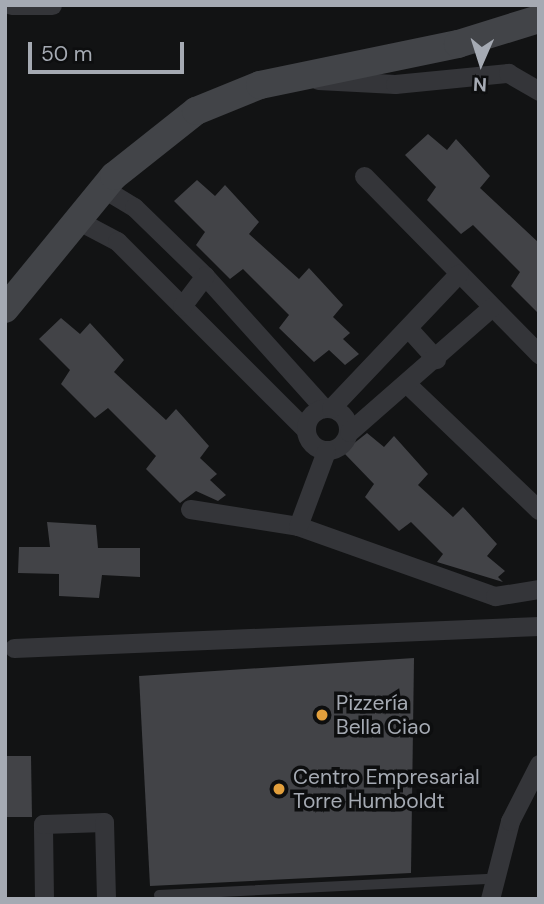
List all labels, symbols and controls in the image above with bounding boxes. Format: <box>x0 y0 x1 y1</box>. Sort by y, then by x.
scale bar <box>32 28 187 72</box>
north arrow <box>446 28 516 98</box>
text: 50 m <box>41 40 92 68</box>
text: N <box>472 72 487 97</box>
place label: Pizzería Bella Ciao <box>336 690 431 740</box>
marker: Pizzería Bella Ciao <box>314 707 330 723</box>
place label: Centro Empresarial Torre Humboldt <box>293 764 480 814</box>
marker: Centro Empresarial Torre Humboldt <box>271 781 287 797</box>

